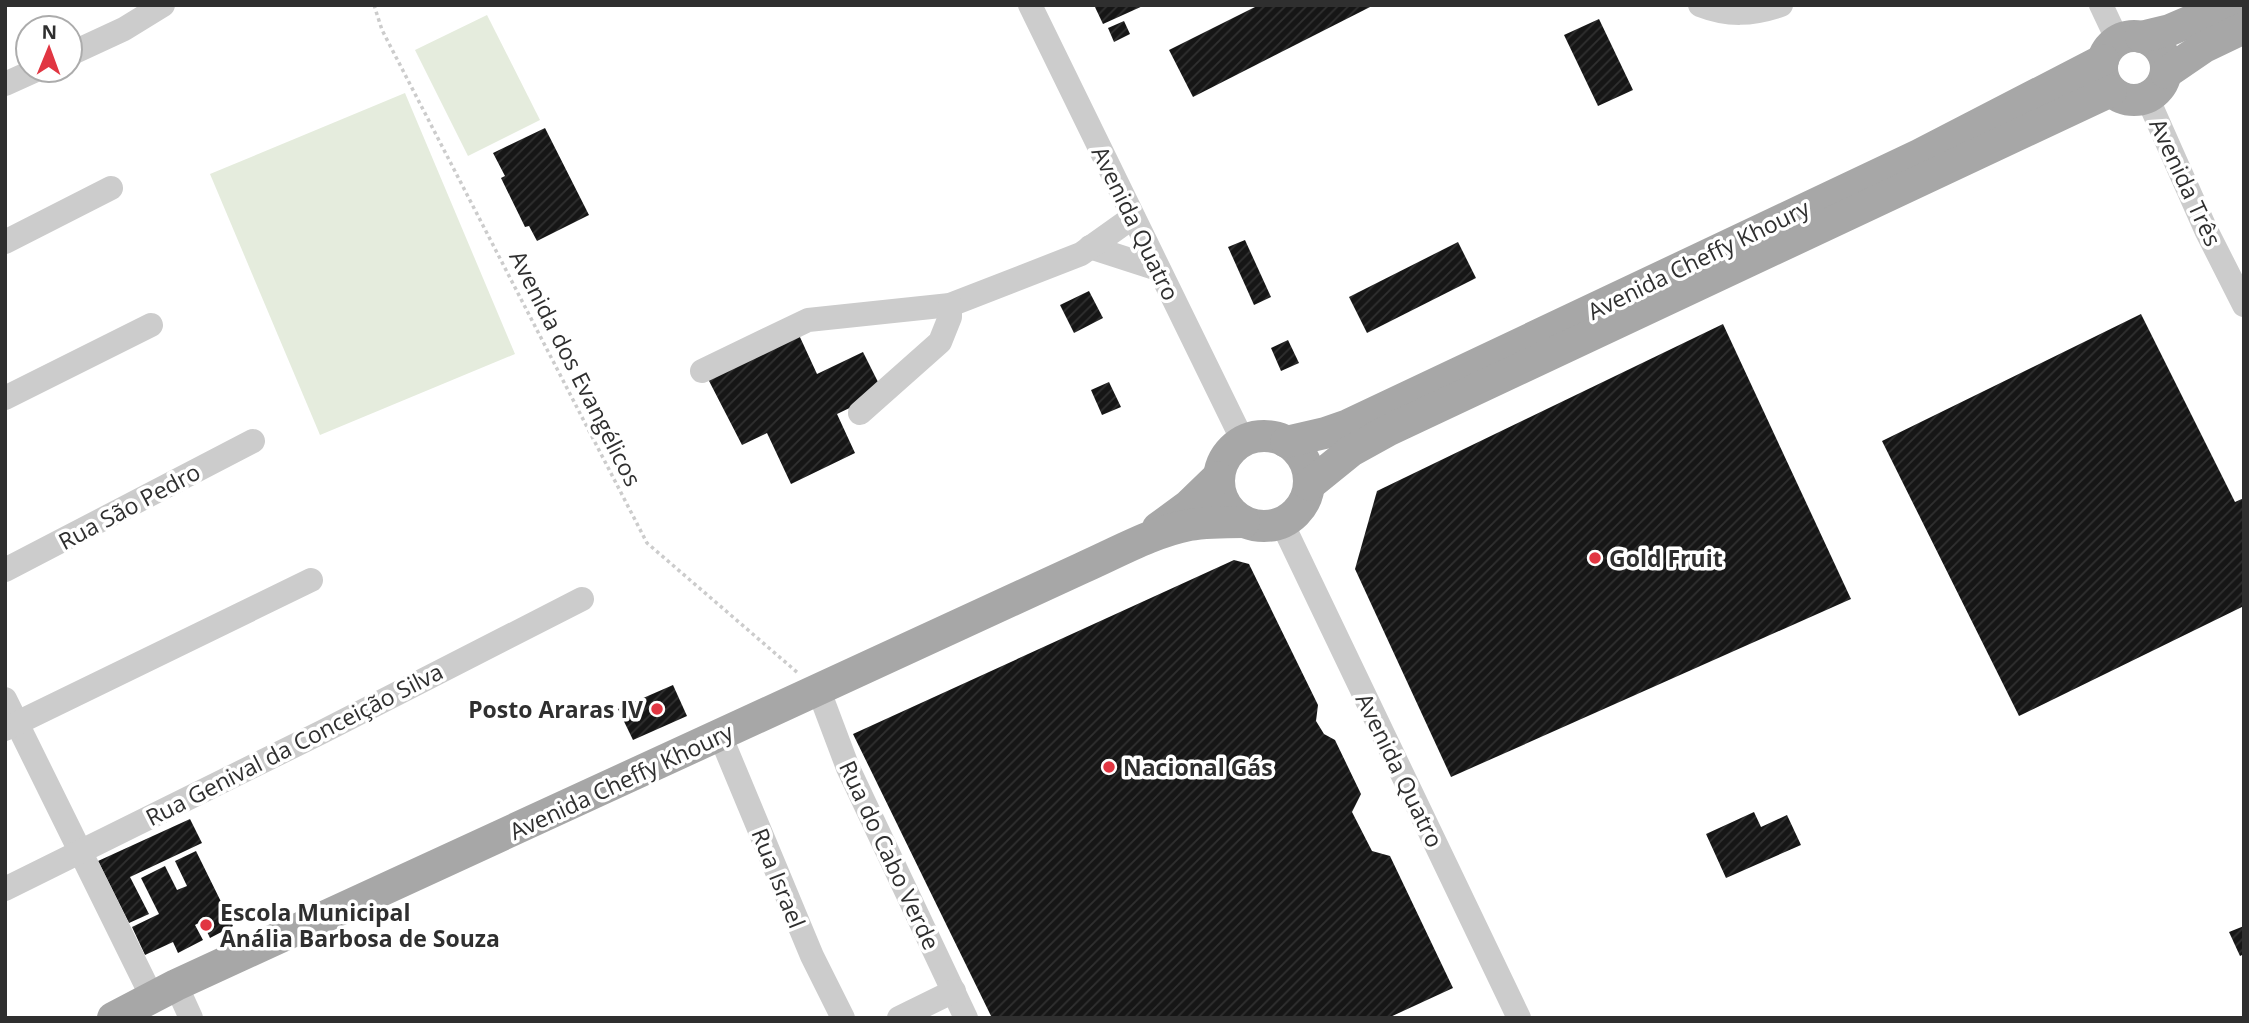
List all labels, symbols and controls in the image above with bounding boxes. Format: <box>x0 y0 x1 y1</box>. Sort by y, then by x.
north arrow <box>14 14 84 84</box>
text: N <box>41 19 57 45</box>
street label: Avenida Três <box>2142 113 2230 251</box>
street label: Avenida Quatro <box>1085 141 1187 305</box>
street label: Avenida Cheffy Khoury <box>1582 191 1815 327</box>
street label: Avenida dos Evangélicos <box>503 245 649 491</box>
street label: Rua São Pedro <box>52 455 206 557</box>
place label: Gold Fruit <box>1609 542 1723 574</box>
marker: Gold Fruit <box>1587 550 1603 566</box>
street label: Rua Genival da Conceição Silva <box>140 655 448 833</box>
street label: Avenida Quatro <box>1349 688 1451 852</box>
place label: Posto Araras IV <box>468 693 643 725</box>
marker: Posto Araras IV <box>649 701 665 717</box>
street label: Avenida Cheffy Khoury <box>504 715 738 847</box>
place label: Nacional Gás <box>1123 751 1273 783</box>
street label: Rua do Cabo Verde <box>832 755 948 955</box>
marker: Nacional Gás <box>1101 759 1117 775</box>
street label: Rua Israel <box>744 823 814 933</box>
place label: Escola Municipal Anália Barbosa de Souza <box>220 896 500 954</box>
marker: Escola Municipal Anália Barbosa de Souza <box>198 917 214 933</box>

